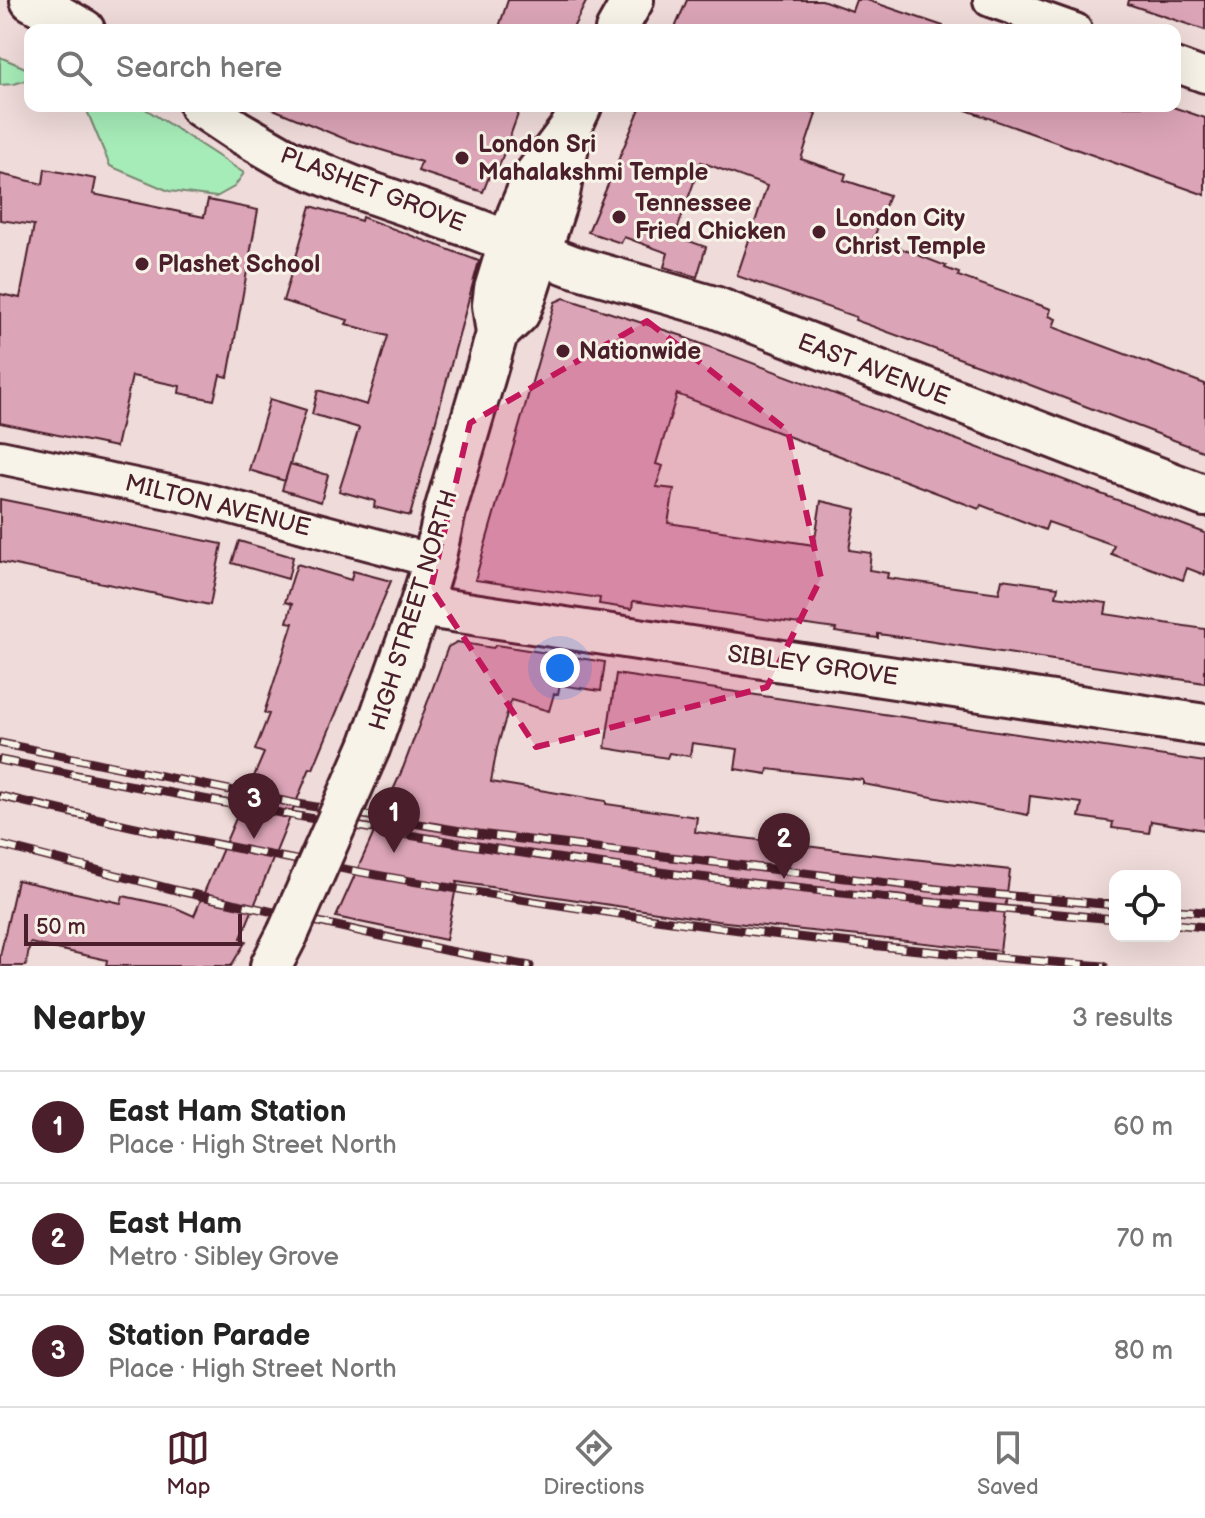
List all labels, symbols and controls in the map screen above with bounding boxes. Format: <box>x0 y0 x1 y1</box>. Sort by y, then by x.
search box <box>24 24 1181 112</box>
icon: search <box>52 46 96 90</box>
text: Search here <box>116 50 282 86</box>
place label: London Sri Mahalakshmi Temple <box>478 130 709 187</box>
street label: PLASHET GROVE <box>276 141 469 238</box>
marker: London Sri Mahalakshmi Temple <box>453 149 471 167</box>
place label: Tennessee Fried Chicken <box>635 189 786 246</box>
place label: London City Christ Temple <box>835 204 986 261</box>
marker: Tennessee Fried Chicken <box>610 208 628 226</box>
marker: London City Christ Temple <box>810 223 828 241</box>
place label: Plashet School <box>158 250 320 279</box>
marker: Plashet School <box>133 255 151 273</box>
street label: EAST AVENUE <box>794 327 954 412</box>
place label: Nationwide <box>579 337 701 366</box>
marker: Nationwide <box>554 342 572 360</box>
street label: MILTON AVENUE <box>122 468 314 543</box>
street label: HIGH STREET NORTH <box>363 486 464 734</box>
street label: SIBLEY GROVE <box>726 639 900 692</box>
your location <box>540 648 580 688</box>
pin: 3 <box>228 773 280 839</box>
pin: 1 <box>368 787 420 853</box>
pin: 2 <box>758 813 810 879</box>
map controls <box>1109 870 1181 942</box>
button: locate <box>1109 870 1181 942</box>
scale bar <box>24 910 242 946</box>
text: 50 m <box>36 914 86 941</box>
text: Nearby <box>32 998 146 1039</box>
text: 3 results <box>1072 1003 1173 1034</box>
text: East Ham Station <box>108 1094 346 1130</box>
text: 1 <box>53 1112 63 1143</box>
text: 60 m <box>1113 1112 1173 1143</box>
text: Place · High Street North <box>108 1130 397 1161</box>
text: East Ham <box>108 1206 242 1242</box>
text: 2 <box>50 1224 66 1255</box>
text: 70 m <box>1116 1224 1173 1255</box>
text: Metro · Sibley Grove <box>108 1242 339 1273</box>
text: Station Parade <box>108 1318 310 1354</box>
text: 3 <box>50 1336 66 1367</box>
text: 80 m <box>1114 1336 1173 1367</box>
text: Place · High Street North <box>108 1354 397 1385</box>
tab: Map <box>166 1426 211 1501</box>
tab: Directions <box>543 1426 644 1501</box>
tab: Saved <box>977 1426 1039 1501</box>

